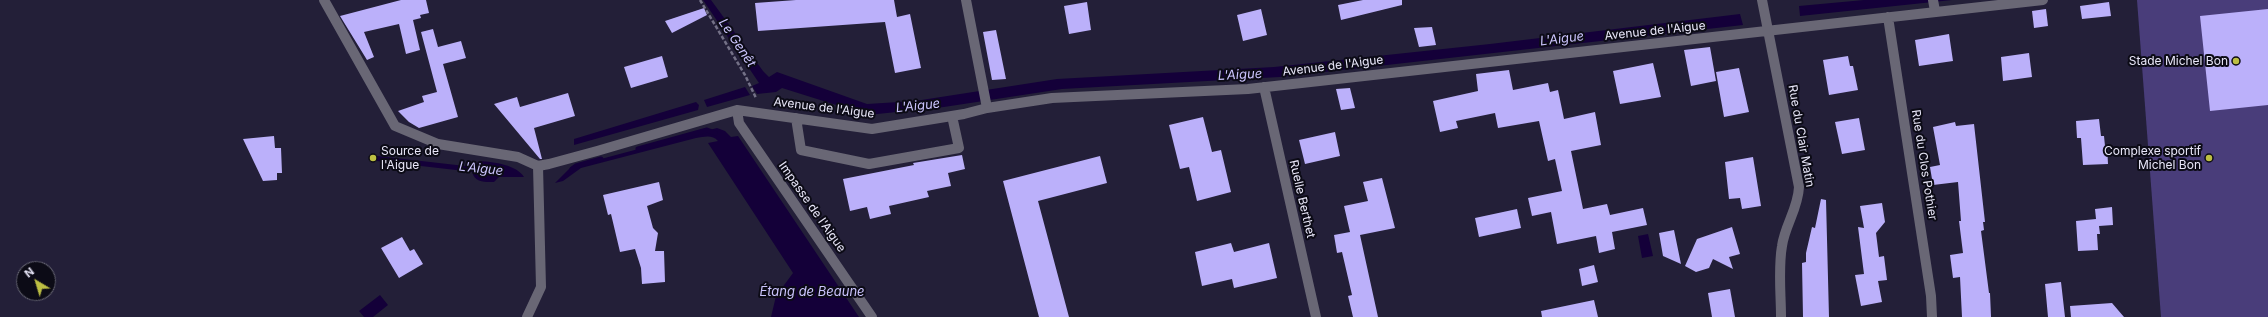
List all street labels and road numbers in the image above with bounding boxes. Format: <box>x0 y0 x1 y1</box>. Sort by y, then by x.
street label: Avenue de l'Aigue <box>1604 19 1706 43</box>
street label: Avenue de l'Aigue <box>1282 53 1384 79</box>
street label: Rue du Clair Matin <box>1785 84 1817 188</box>
street label: Avenue de l'Aigue <box>773 95 875 121</box>
street label: Rue du Clos Pothier <box>1908 109 1940 221</box>
street label: Impasse de l'Aigue <box>775 159 849 255</box>
street label: Ruelle Berthet <box>1286 159 1318 239</box>

